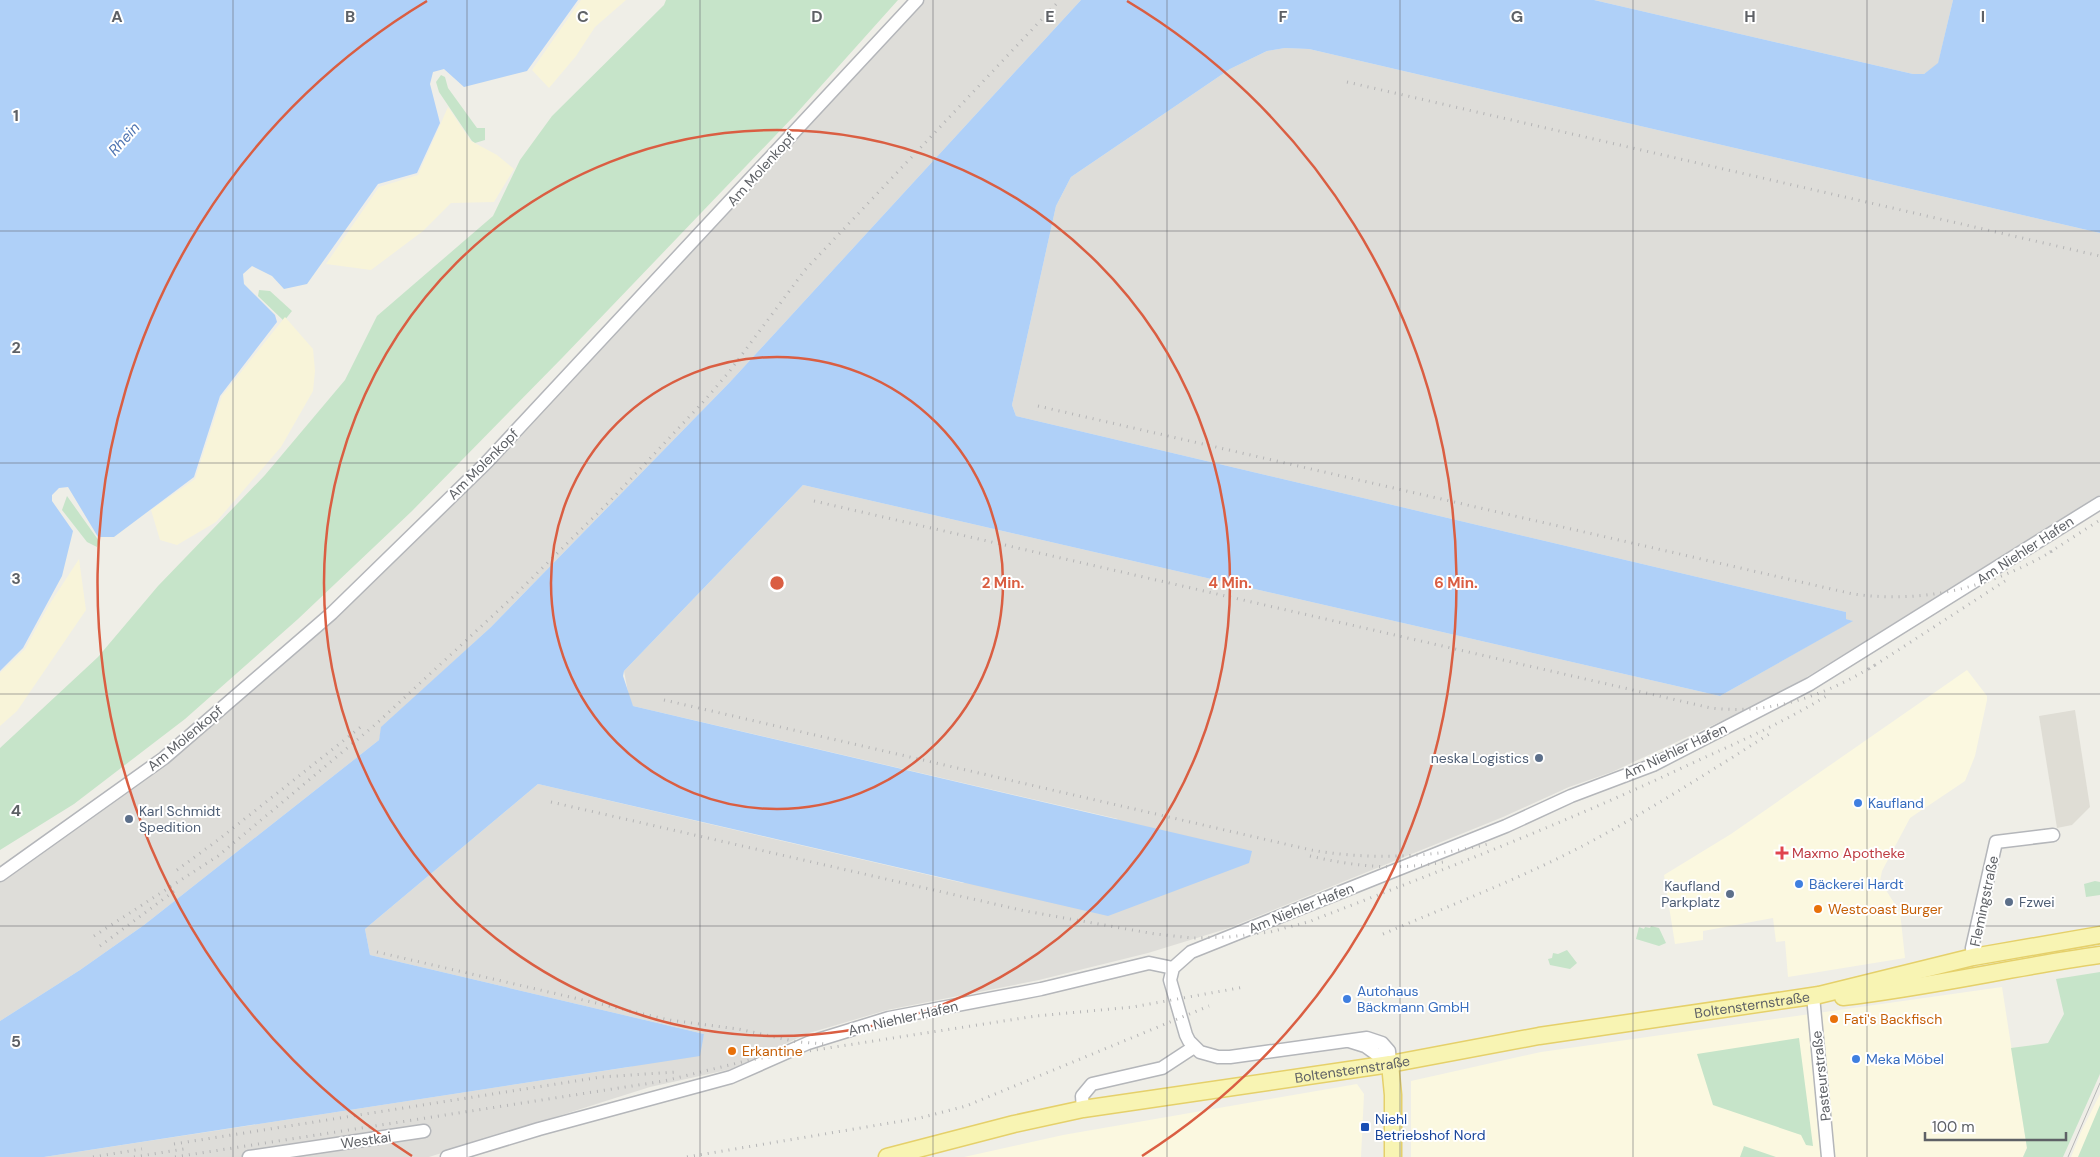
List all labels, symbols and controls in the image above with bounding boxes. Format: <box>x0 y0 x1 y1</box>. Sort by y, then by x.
text: A <box>111 6 123 27</box>
text: B <box>345 6 355 27</box>
text: C <box>577 6 589 27</box>
text: D <box>811 6 823 27</box>
text: E <box>1045 6 1055 27</box>
text: F <box>1279 6 1288 27</box>
text: G <box>1511 6 1523 27</box>
text: H <box>1744 6 1756 27</box>
text: I <box>1981 6 1985 27</box>
text: 1 <box>13 105 19 126</box>
water label: Rhein <box>104 118 145 160</box>
street label: Am Molenkopf <box>723 128 799 210</box>
text: 2 <box>11 337 21 358</box>
street label: Am Molenkopf <box>444 425 522 503</box>
street label: Am Niehler Hafen <box>1973 512 2077 588</box>
text: 3 <box>11 568 21 589</box>
text: 2 Min. <box>982 573 1025 593</box>
text: 4 Min. <box>1208 573 1252 593</box>
text: 6 Min. <box>1434 573 1478 593</box>
centre of rings <box>768 574 786 592</box>
street label: Am Molenkopf <box>144 701 227 775</box>
street label: Am Niehler Hafen <box>1620 719 1730 783</box>
place label: neska Logistics <box>1431 749 1529 767</box>
marker: neska Logistics <box>1533 752 1545 764</box>
place label: Kaufland <box>1868 794 1924 812</box>
marker: Kaufland <box>1852 797 1864 809</box>
text: 4 <box>11 800 21 821</box>
place label: Karl Schmidt Spedition <box>139 802 221 836</box>
marker: Karl Schmidt Spedition <box>123 813 135 825</box>
place label: Maxmo Apotheke <box>1792 844 1905 862</box>
marker: Maxmo Apotheke <box>1776 847 1788 859</box>
street label: Flemingstraße <box>1966 854 2002 948</box>
place label: Bäckerei Hardt <box>1809 875 1904 893</box>
place label: Kaufland Parkplatz <box>1661 877 1720 911</box>
marker: Bäckerei Hardt <box>1793 878 1805 890</box>
street label: Am Niehler Hafen <box>1246 879 1356 937</box>
marker: Kaufland Parkplatz <box>1724 888 1736 900</box>
place label: Fzwei <box>2019 893 2055 911</box>
marker: Fzwei <box>2003 896 2015 908</box>
place label: Westcoast Burger <box>1828 900 1943 918</box>
marker: Westcoast Burger <box>1812 903 1824 915</box>
place label: Autohaus Bäckmann GmbH <box>1357 982 1469 1016</box>
street label: Boltensternstraße <box>1693 987 1811 1022</box>
marker: Autohaus Bäckmann GmbH <box>1341 993 1353 1005</box>
street label: Am Niehler Hafen <box>846 997 960 1039</box>
place label: Fati's Backfisch <box>1844 1010 1942 1028</box>
marker: Fati's Backfisch <box>1828 1013 1840 1025</box>
street label: Pasteurstraße <box>1807 1030 1835 1122</box>
text: 5 <box>11 1031 21 1052</box>
place label: Erkantine <box>742 1042 803 1060</box>
marker: Erkantine <box>726 1045 738 1057</box>
place label: Meka Möbel <box>1866 1050 1944 1068</box>
street label: Boltensternstraße <box>1293 1051 1411 1087</box>
marker: Meka Möbel <box>1850 1053 1862 1065</box>
place label: Niehl Betriebshof Nord <box>1375 1110 1485 1144</box>
scale bar <box>1925 1110 2066 1142</box>
text: 100 m <box>1932 1117 1975 1137</box>
marker: Niehl Betriebshof Nord <box>1359 1121 1371 1133</box>
street label: Westkai <box>340 1128 392 1152</box>

